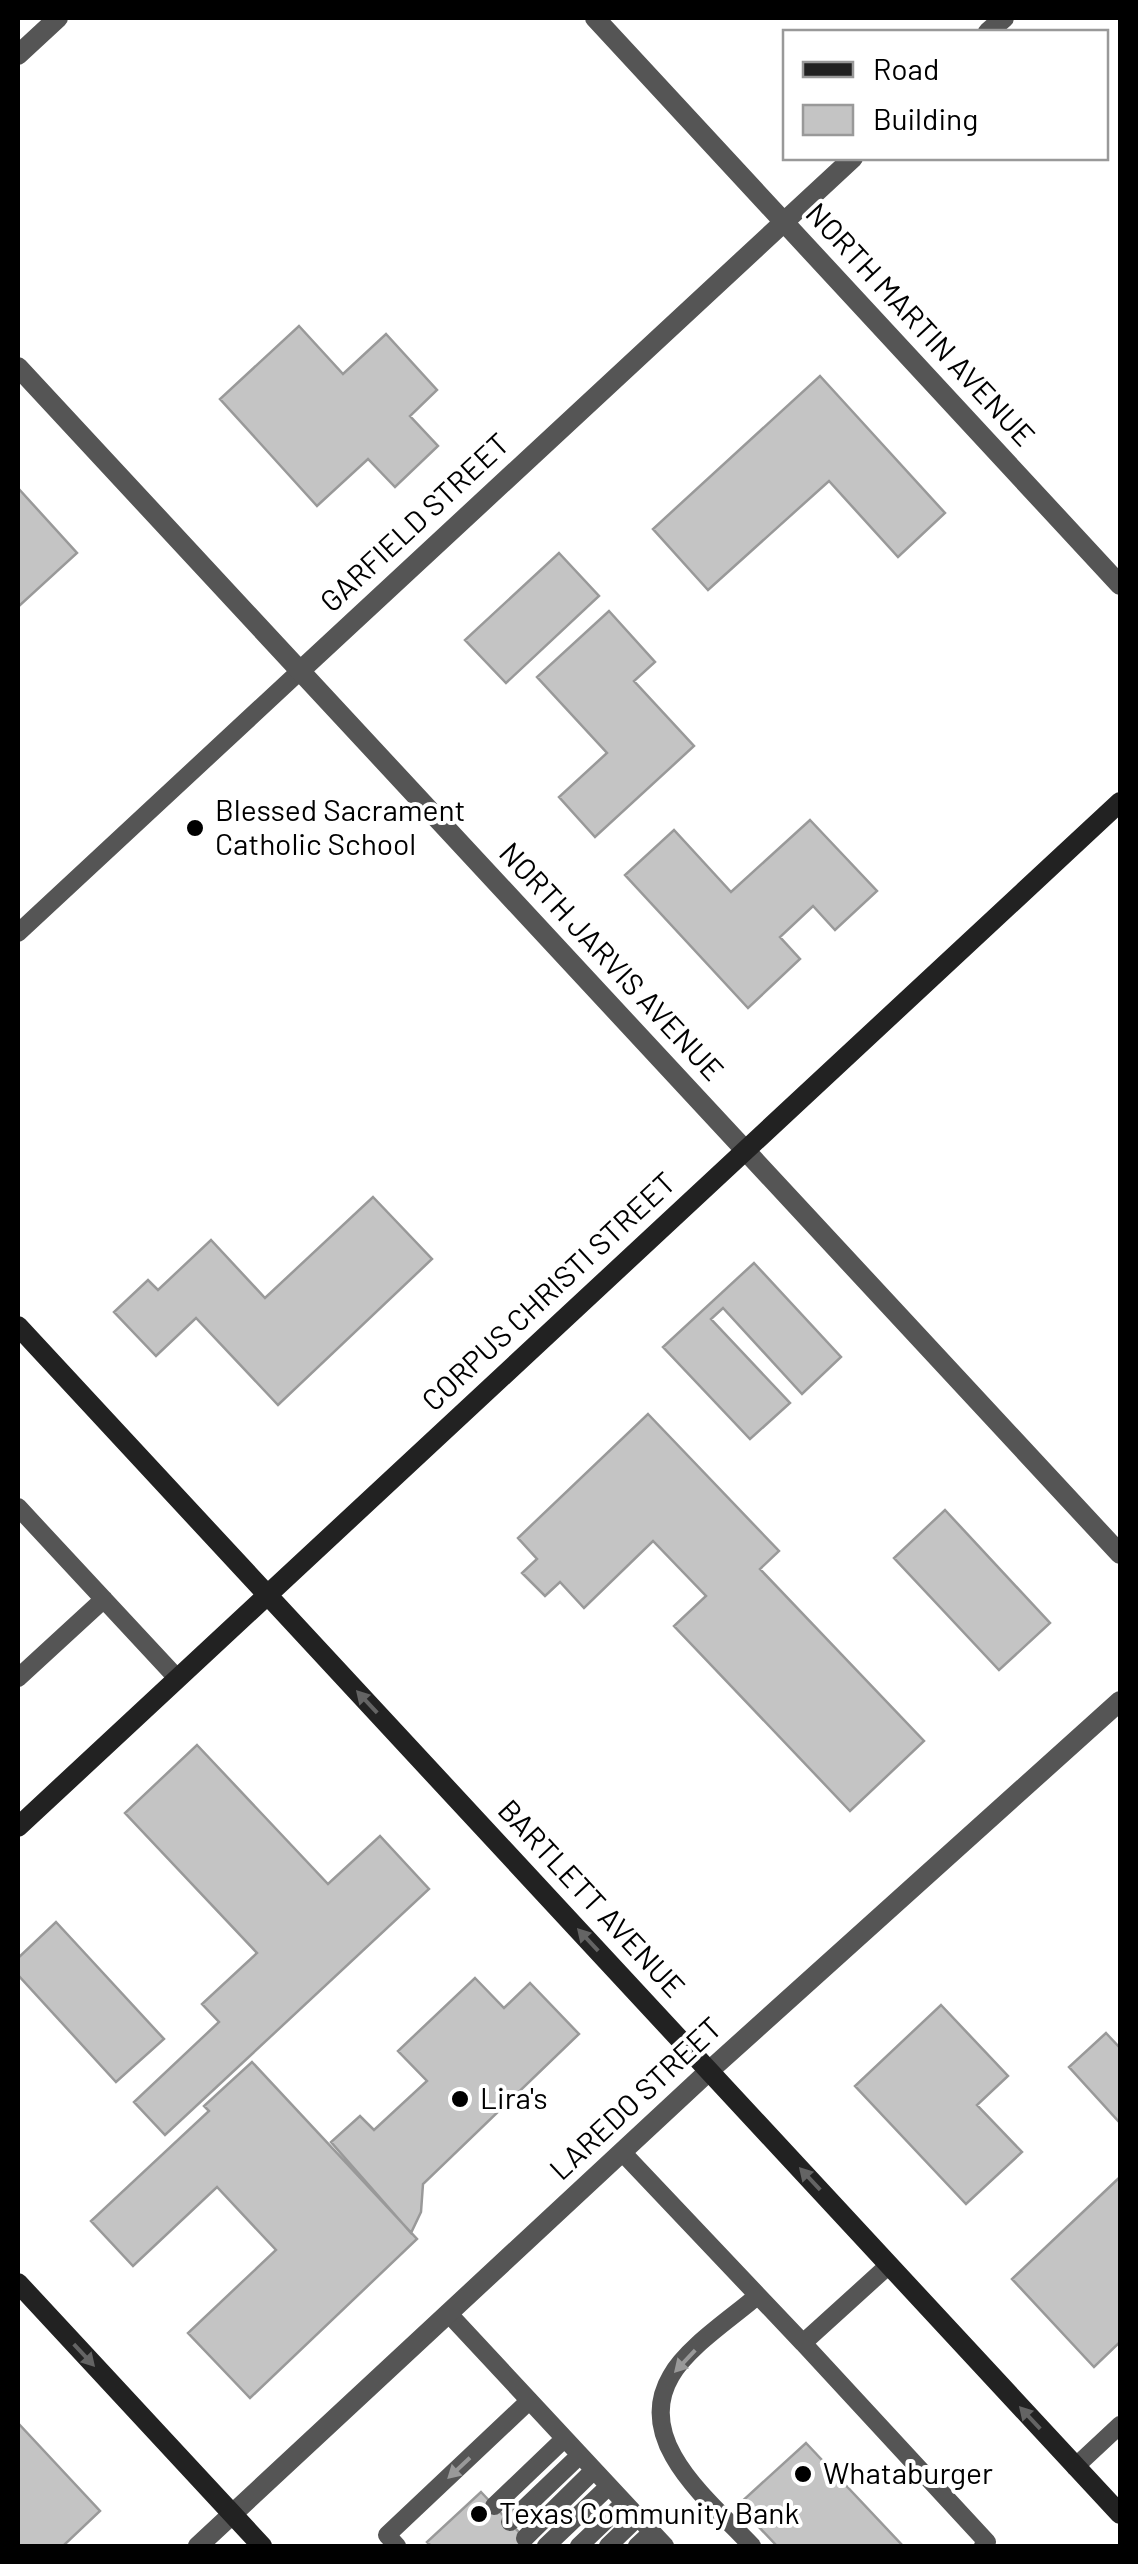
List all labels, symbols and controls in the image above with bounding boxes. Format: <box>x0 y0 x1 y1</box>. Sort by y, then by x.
legend <box>783 30 1108 160</box>
text: Road <box>873 50 939 86</box>
text: Building <box>873 100 978 136</box>
street label: NORTH MARTIN AVENUE <box>799 195 1043 453</box>
street label: GARFIELD STREET <box>312 425 516 618</box>
place label: Blessed Sacrament Catholic School <box>215 791 465 861</box>
marker: Blessed Sacrament Catholic School <box>184 817 206 839</box>
street label: NORTH JARVIS AVENUE <box>493 834 732 1087</box>
street label: CORPUS CHRISTI STREET <box>413 1164 682 1417</box>
one-way arrow <box>356 1691 379 1715</box>
street label: BARTLETT AVENUE <box>492 1791 693 2004</box>
one-way arrow <box>577 1929 600 1953</box>
street label: LAREDO STREET <box>541 2009 728 2186</box>
place label: Lira's <box>480 2079 548 2115</box>
marker: Lira's <box>449 2088 471 2110</box>
one-way arrow <box>798 2167 821 2191</box>
one-way arrow <box>72 2342 95 2366</box>
one-way arrow <box>674 2349 697 2373</box>
one-way arrow <box>1019 2406 1042 2430</box>
place label: Whataburger <box>823 2454 993 2490</box>
one-way arrow <box>447 2456 471 2479</box>
marker: Whataburger <box>792 2463 814 2485</box>
place label: Texas Community Bank <box>499 2494 800 2530</box>
marker: Texas Community Bank <box>468 2503 490 2525</box>

